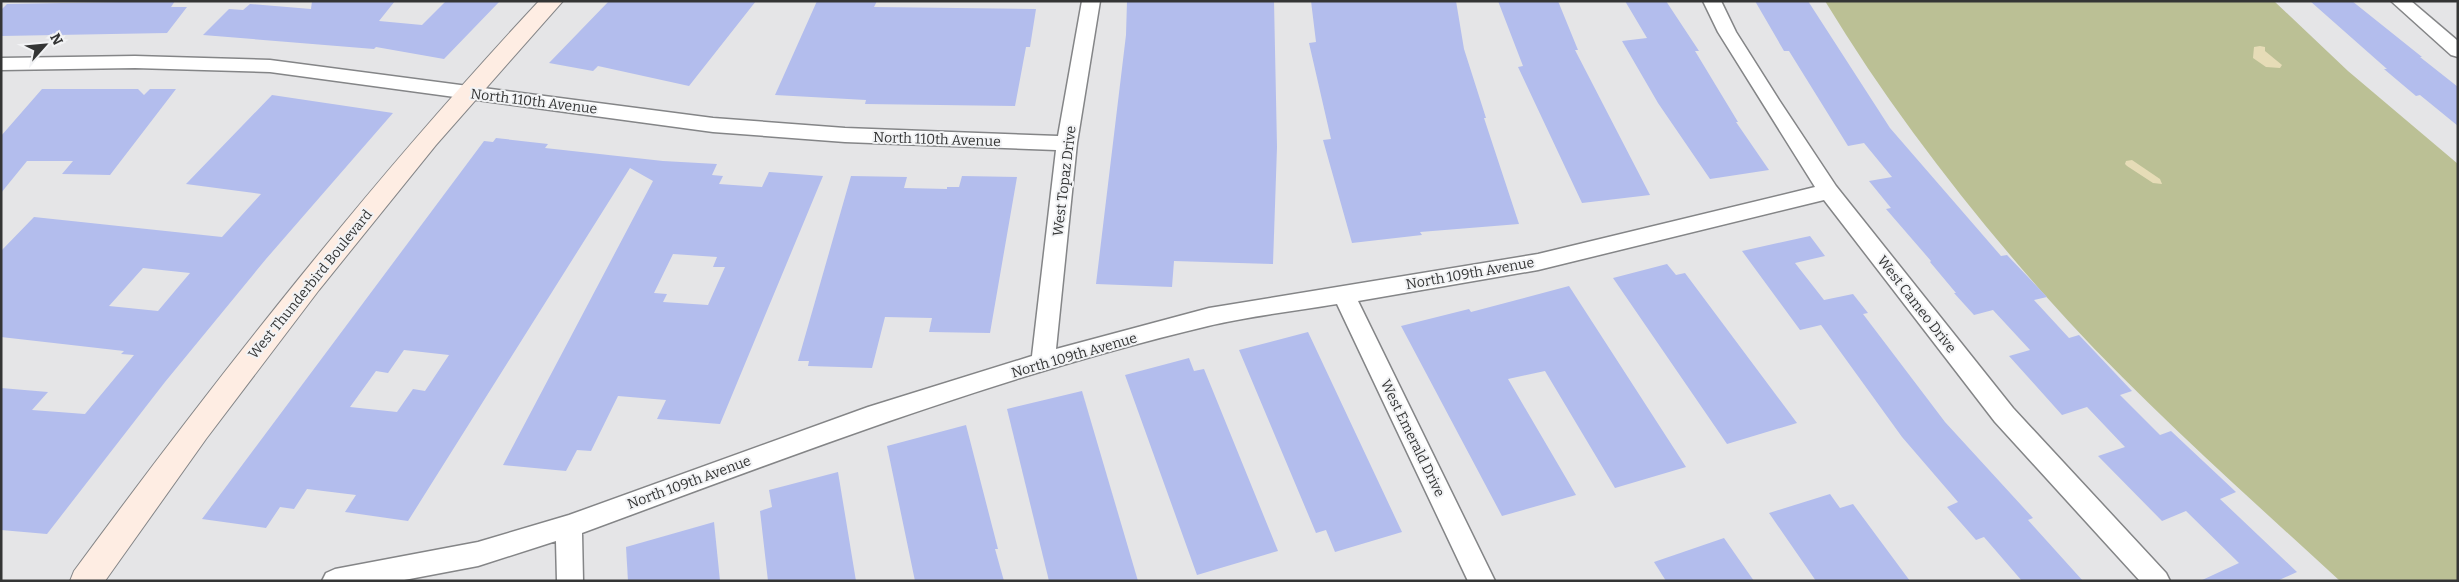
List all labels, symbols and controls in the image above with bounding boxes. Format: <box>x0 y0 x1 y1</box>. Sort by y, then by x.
north arrow <box>20 20 70 70</box>
text: N <box>46 31 66 48</box>
street label: North 110th Avenue <box>470 85 598 118</box>
street label: West Topaz Drive <box>1049 125 1080 237</box>
street label: North 110th Avenue <box>873 129 1001 150</box>
street label: West Thunderbird Boulevard <box>245 206 376 362</box>
street label: West Cameo Drive <box>1873 252 1960 356</box>
street label: North 109th Avenue <box>1405 254 1536 293</box>
street label: North 109th Avenue <box>1009 329 1139 382</box>
street label: West Emerald Drive <box>1377 377 1448 500</box>
street label: North 109th Avenue <box>625 452 753 513</box>

